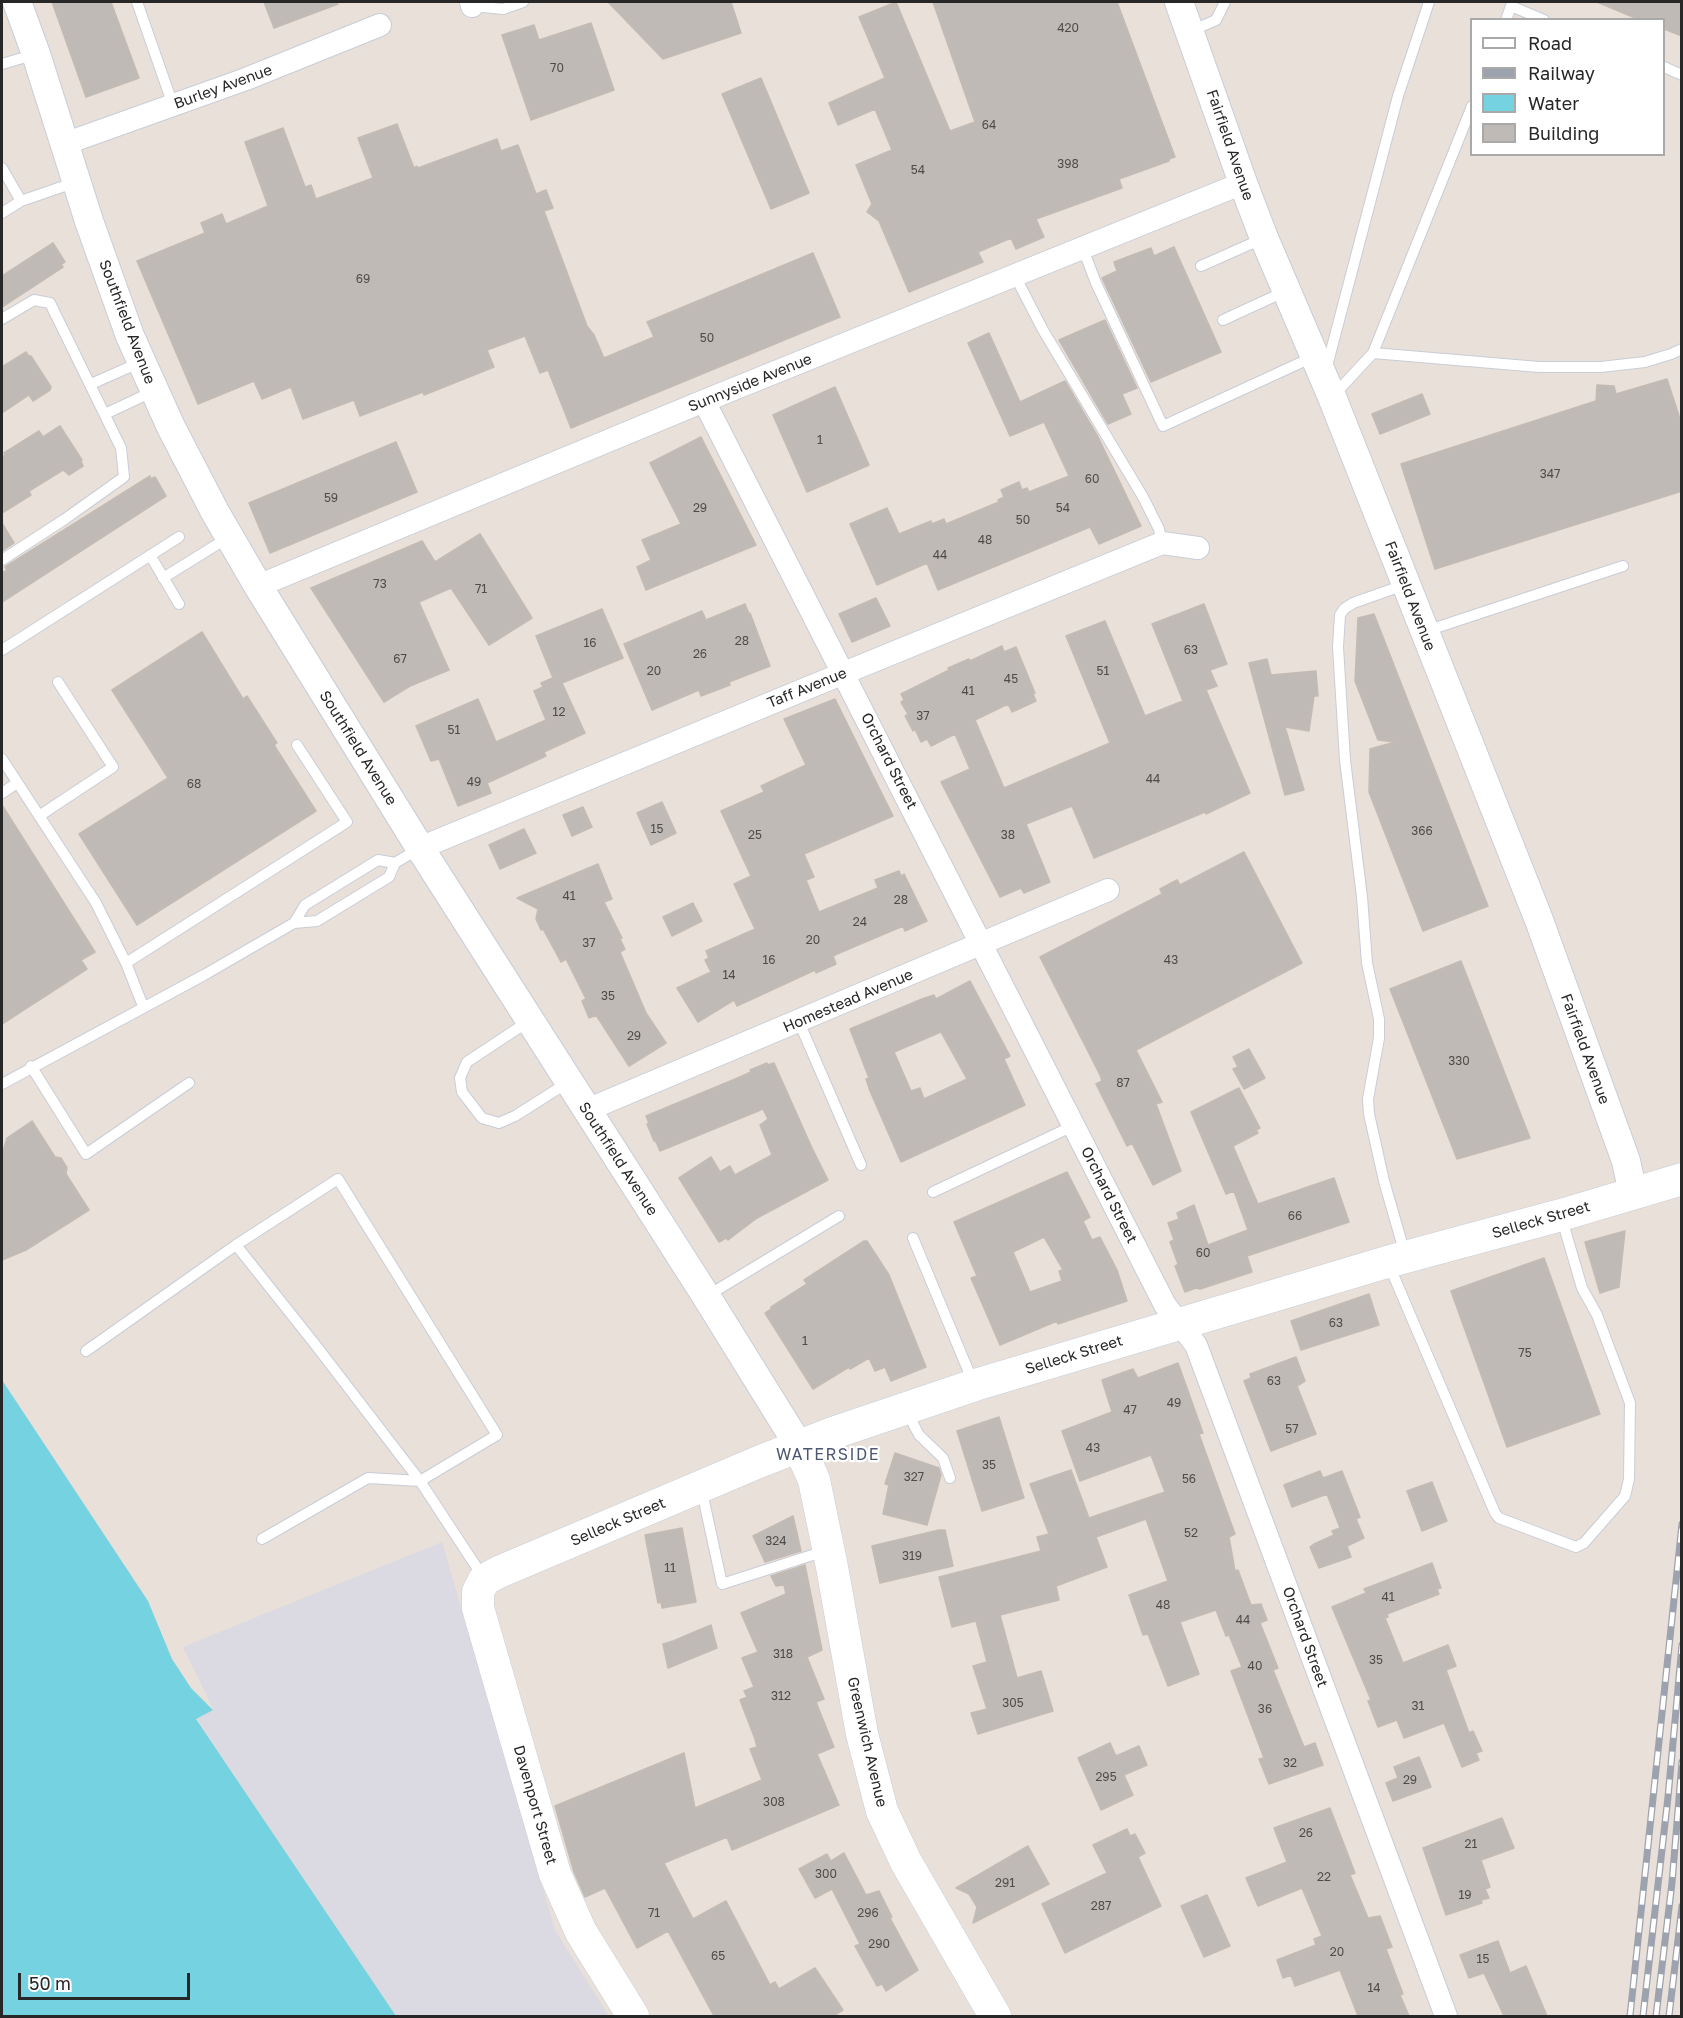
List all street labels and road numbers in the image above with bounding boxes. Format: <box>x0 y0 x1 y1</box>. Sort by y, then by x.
street label: Burley Avenue <box>171 61 275 113</box>
street label: Fairfield Avenue <box>1203 87 1257 203</box>
street label: Southfield Avenue <box>95 257 159 387</box>
street label: Sunnyside Avenue <box>686 350 814 416</box>
street label: Fairfield Avenue <box>1381 539 1439 653</box>
street label: Taff Avenue <box>765 664 849 712</box>
street label: Southfield Avenue <box>315 687 401 809</box>
street label: Orchard Street <box>857 710 921 812</box>
street label: Homestead Avenue <box>780 965 916 1037</box>
street label: Fairfield Avenue <box>1557 991 1613 1107</box>
street label: Southfield Avenue <box>575 1099 661 1219</box>
street label: Orchard Street <box>1077 1144 1141 1246</box>
street label: Selleck Street <box>1490 1197 1592 1243</box>
street label: Selleck Street <box>1023 1332 1125 1378</box>
street label: Selleck Street <box>568 1494 668 1550</box>
street label: Orchard Street <box>1278 1584 1332 1690</box>
street label: Greenwich Avenue <box>843 1675 891 1809</box>
street label: Davenport Street <box>509 1743 561 1867</box>

